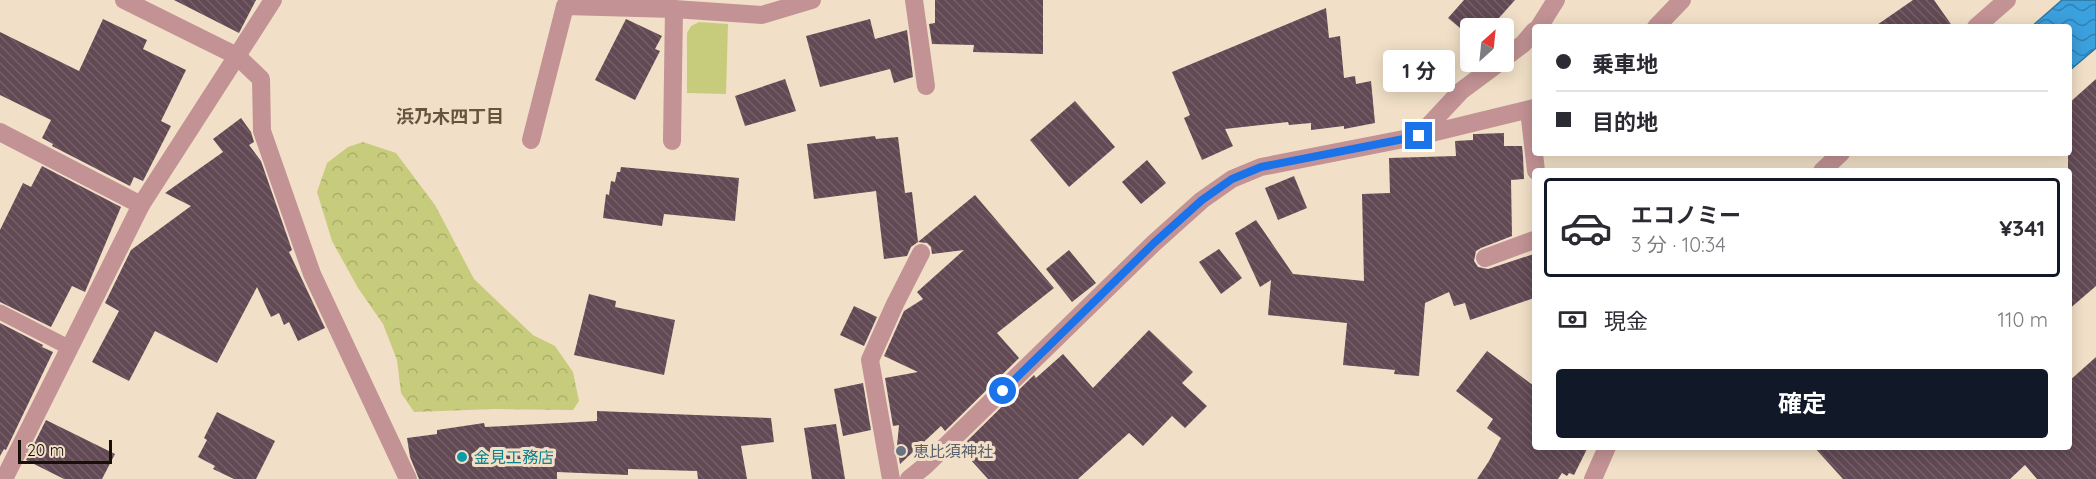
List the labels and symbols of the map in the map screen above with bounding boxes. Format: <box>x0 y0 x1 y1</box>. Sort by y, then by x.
north arrow <box>1460 18 1514 72</box>
callout: 1 分 <box>1383 49 1455 91</box>
district label: 浜乃木四丁目 <box>396 105 504 128</box>
route end <box>1405 122 1432 149</box>
route start <box>989 377 1016 404</box>
scale bar <box>18 437 112 464</box>
place label: 恵比須神社 <box>913 441 993 461</box>
marker: 恵比須神社 <box>894 444 908 458</box>
place label: 金見工務店 <box>474 447 554 467</box>
marker: 金見工務店 <box>455 450 469 464</box>

